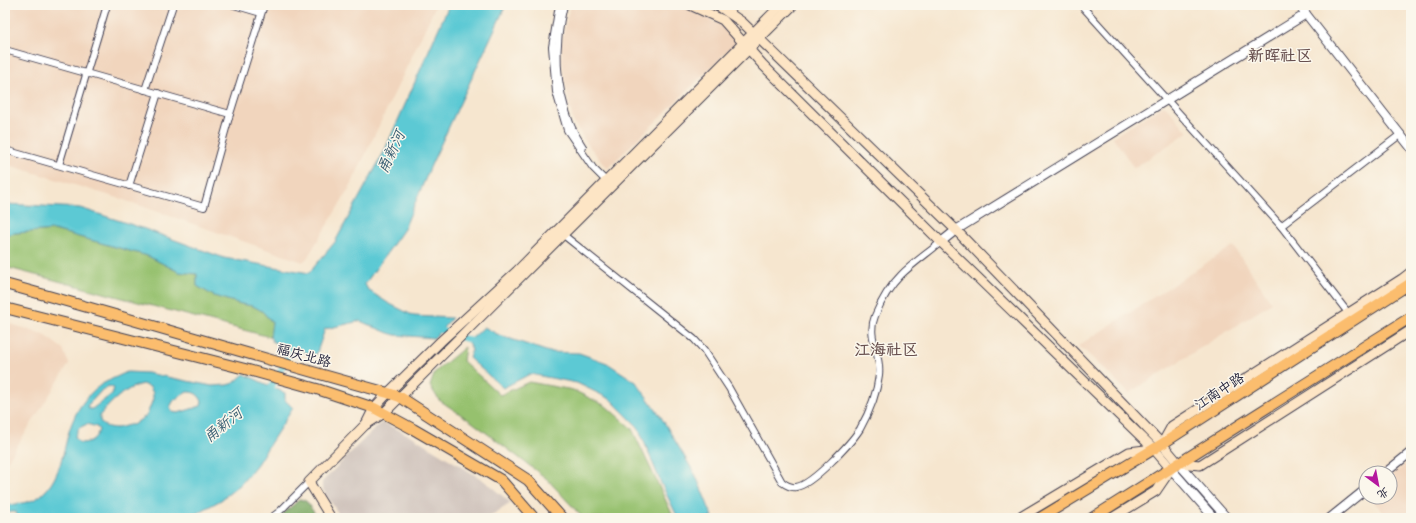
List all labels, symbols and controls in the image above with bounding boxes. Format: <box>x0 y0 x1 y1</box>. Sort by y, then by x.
district label: 新晖社区 <box>1248 46 1312 67</box>
water label: 甬新河 <box>373 125 412 177</box>
street label: 福庆北路 <box>274 340 333 372</box>
district label: 江海社区 <box>854 340 918 361</box>
street label: 江南中路 <box>1191 369 1248 415</box>
water label: 甬新河 <box>200 402 250 448</box>
north arrow <box>1358 465 1398 505</box>
text: 北 <box>1374 484 1391 501</box>

